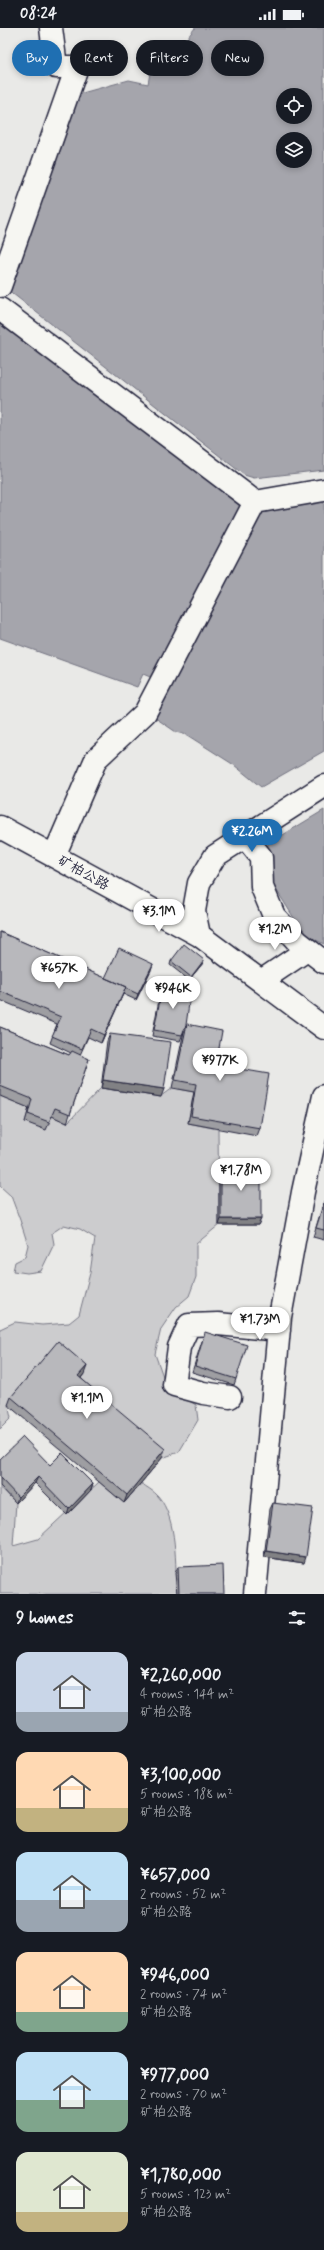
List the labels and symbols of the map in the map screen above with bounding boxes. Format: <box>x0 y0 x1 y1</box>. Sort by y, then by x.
pin: ¥2.26M <box>219 819 285 853</box>
street label: 矿柏公路 <box>55 851 112 894</box>
pin: ¥3.1M <box>131 899 187 933</box>
pin: ¥1.2M <box>247 917 303 951</box>
pin: ¥657K <box>31 956 87 990</box>
pin: ¥946K <box>145 976 201 1010</box>
pin: ¥977K <box>192 1048 248 1082</box>
pin: ¥1.78M <box>208 1158 274 1192</box>
pin: ¥1.73M <box>227 1307 293 1341</box>
pin: ¥1.1M <box>59 1386 115 1420</box>

